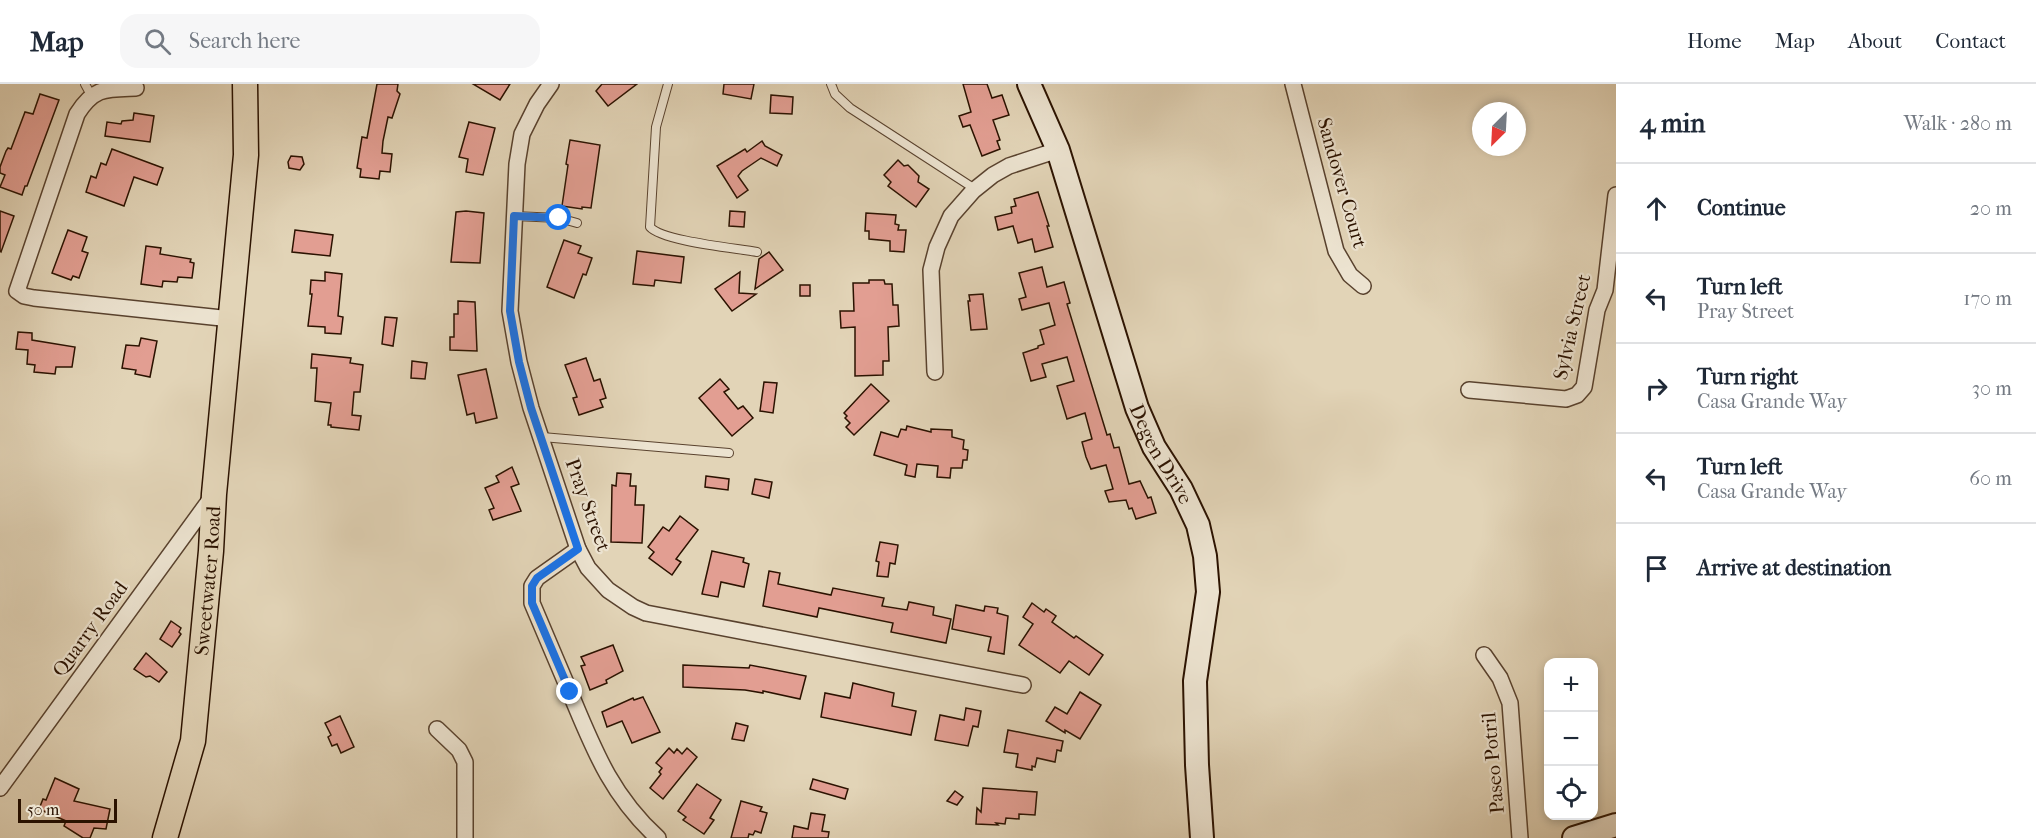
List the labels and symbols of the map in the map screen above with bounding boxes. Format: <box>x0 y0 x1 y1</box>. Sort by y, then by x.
north arrow <box>1472 102 1526 156</box>
street label: Sandover Court <box>1312 115 1372 251</box>
route start <box>545 204 571 230</box>
street label: Sylvia Street <box>1549 272 1595 382</box>
street label: Degen Drive <box>1125 400 1198 507</box>
street label: Pray Street <box>561 455 615 555</box>
street label: Sweetwater Road <box>190 504 225 656</box>
street label: Quarry Road <box>48 576 133 681</box>
route end <box>556 678 582 704</box>
street label: Paseo Potril <box>1477 711 1509 815</box>
scale bar <box>18 796 117 824</box>

